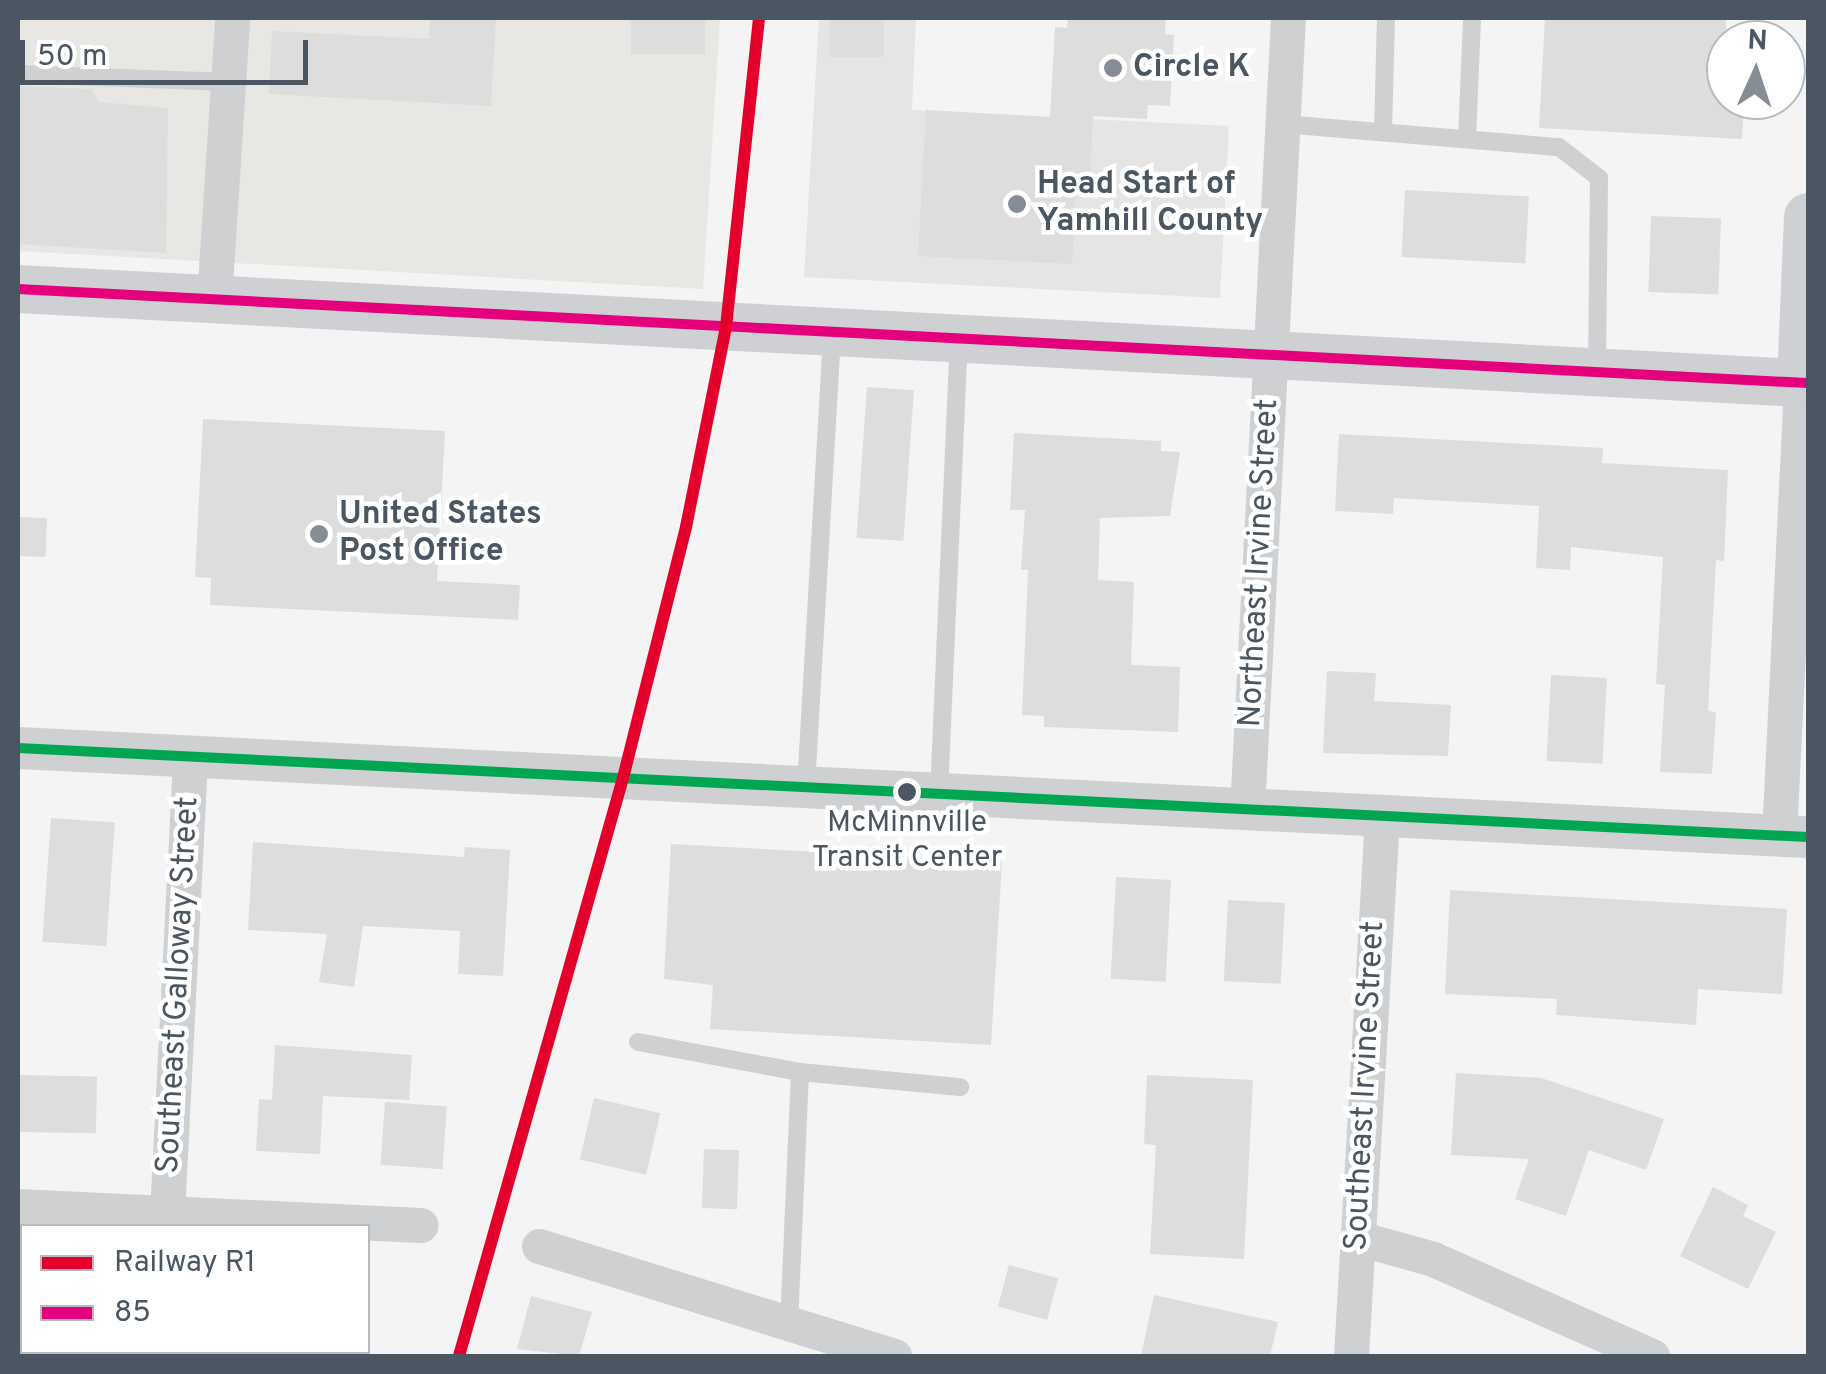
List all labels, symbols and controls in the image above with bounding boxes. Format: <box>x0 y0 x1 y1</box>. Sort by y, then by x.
scale bar <box>25 20 312 82</box>
north arrow <box>1706 20 1806 120</box>
text: N <box>1746 24 1768 61</box>
text: 50 m <box>37 39 107 76</box>
place label: Circle K <box>1133 49 1250 87</box>
marker: Circle K <box>1102 57 1124 79</box>
place label: Head Start of Yamhill County <box>1037 167 1263 242</box>
marker: Head Start of Yamhill County <box>1006 193 1028 215</box>
street label: Northeast Irvine Street <box>1232 398 1288 728</box>
place label: United States Post Office <box>339 497 542 572</box>
marker: United States Post Office <box>308 523 330 545</box>
marker: McMinnville Transit Center <box>897 782 917 802</box>
street label: Southeast Galloway Street <box>150 795 208 1175</box>
place label: McMinnville Transit Center <box>812 806 1002 876</box>
street label: Southeast Irvine Street <box>1338 920 1394 1252</box>
legend <box>20 1224 370 1354</box>
text: Railway R1 <box>114 1245 256 1282</box>
text: 85 <box>114 1295 151 1332</box>

